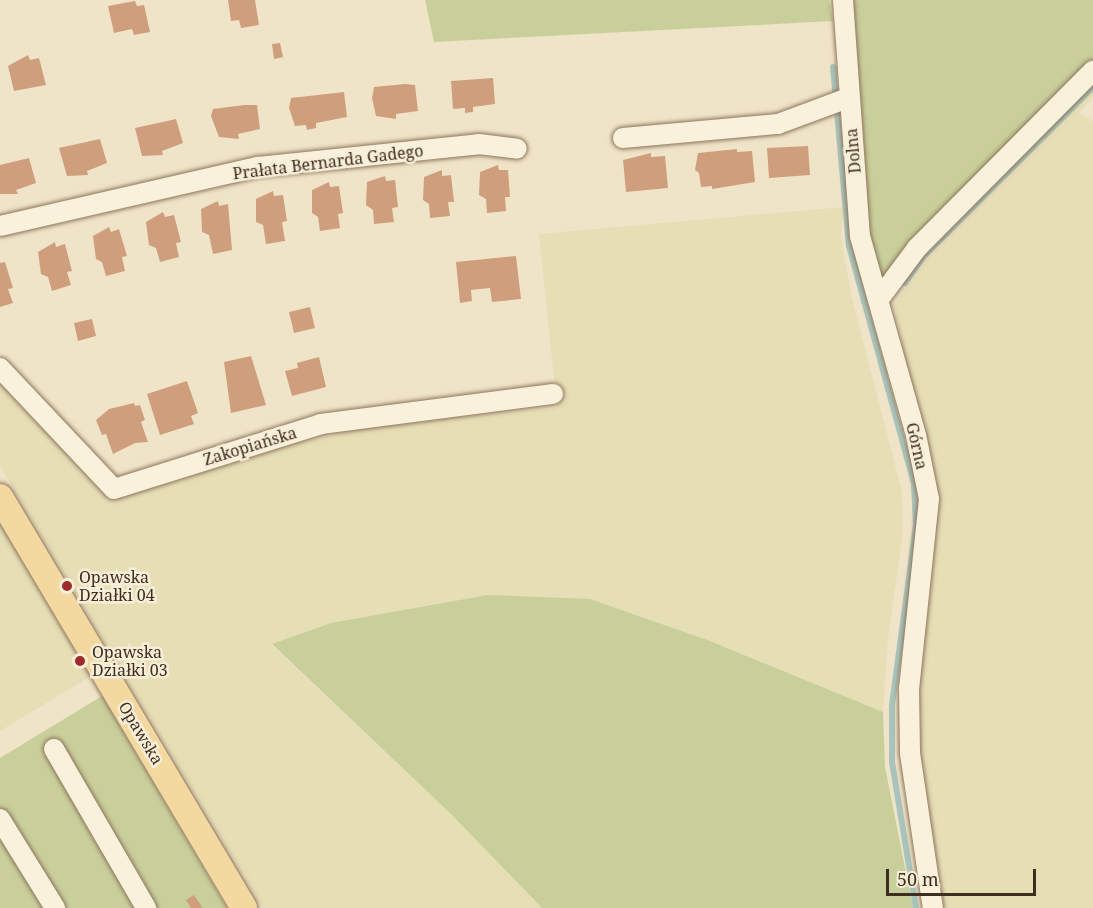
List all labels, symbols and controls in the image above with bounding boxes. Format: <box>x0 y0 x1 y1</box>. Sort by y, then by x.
street label: Dolna <box>841 128 865 174</box>
street label: Prałata Bernarda Gadego <box>232 141 424 183</box>
street label: Górna <box>902 421 932 471</box>
street label: Zakopiańska <box>201 423 299 469</box>
place label: Opawska Działki 04 <box>79 567 155 605</box>
marker: Opawska Działki 04 <box>60 579 74 593</box>
place label: Opawska Działki 03 <box>92 642 168 680</box>
marker: Opawska Działki 03 <box>73 654 87 668</box>
street label: Opawska <box>115 698 167 768</box>
scale bar <box>889 857 1039 895</box>
text: 50 m <box>897 867 939 891</box>

